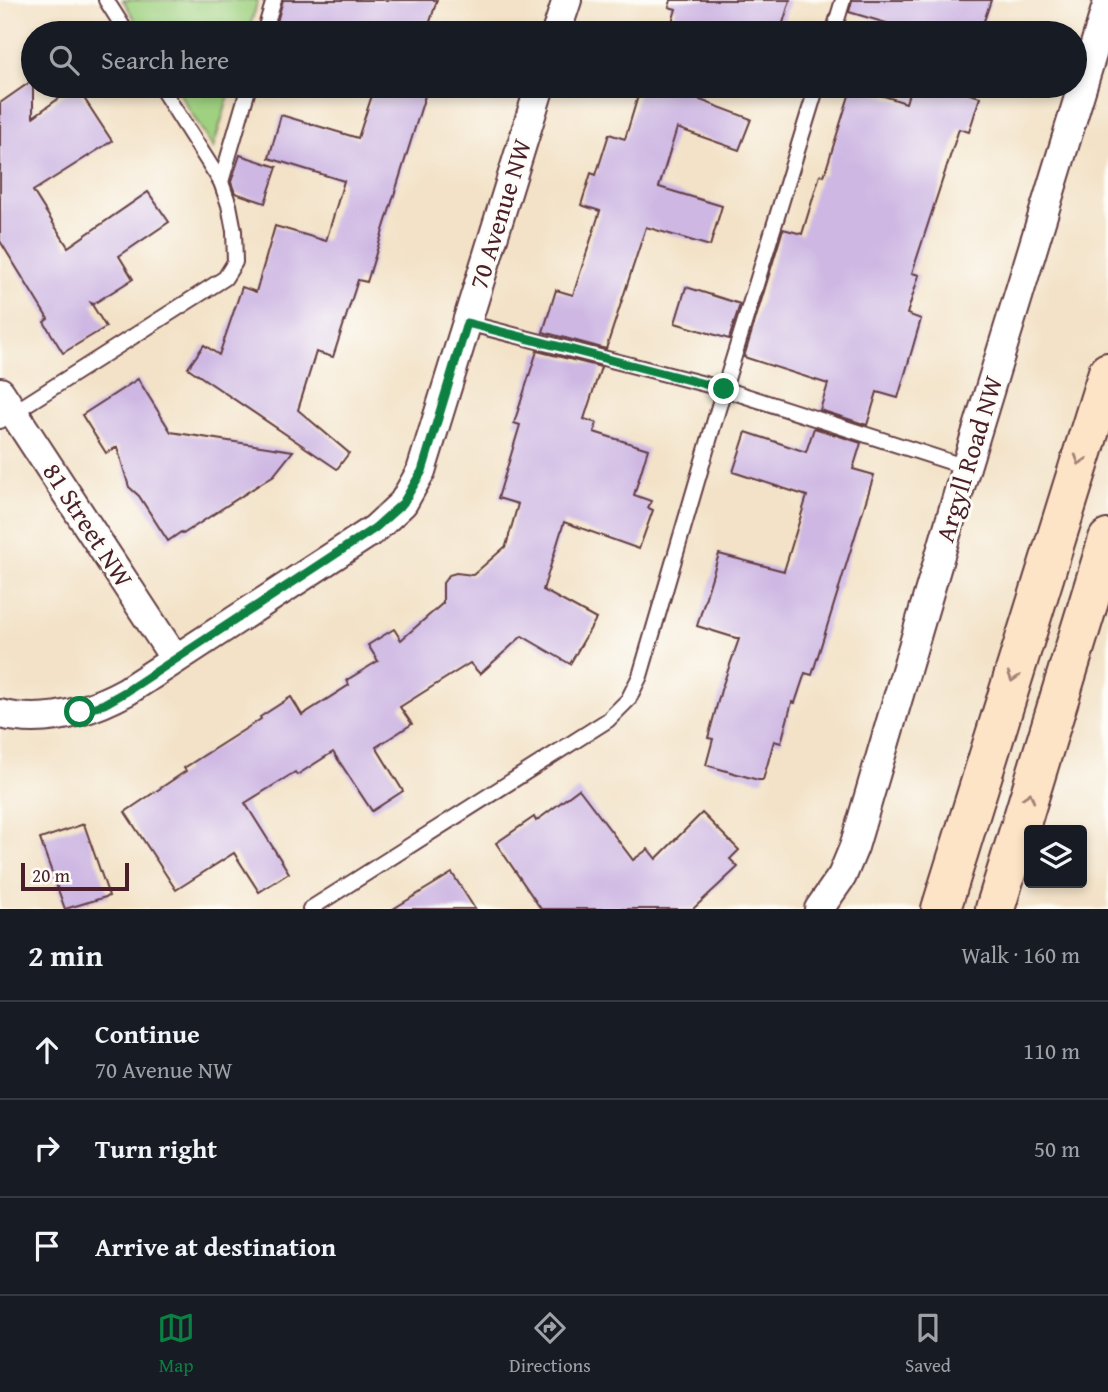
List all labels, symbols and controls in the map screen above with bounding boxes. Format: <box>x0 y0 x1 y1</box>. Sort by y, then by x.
search box <box>21 21 1087 98</box>
text: Search here <box>101 40 229 79</box>
icon: search <box>45 41 83 79</box>
street label: 70 Avenue NW <box>458 134 541 294</box>
street label: Argyll Road NW <box>925 371 1012 547</box>
route end <box>708 373 739 404</box>
one-way arrow <box>1074 454 1089 466</box>
street label: 81 Street NW <box>34 455 143 595</box>
one-way arrow <box>1007 671 1021 683</box>
route start <box>64 696 95 727</box>
one-way arrow <box>1021 791 1036 803</box>
map controls <box>1024 825 1087 888</box>
button: layers <box>1024 825 1087 888</box>
scale bar <box>21 860 130 892</box>
text: 20 m <box>32 861 70 889</box>
text: 2 min <box>28 933 103 977</box>
text: Walk · 160 m <box>961 938 1080 971</box>
text: Continue <box>95 1014 200 1053</box>
icon: ahead <box>28 1031 66 1069</box>
text: 110 m <box>1023 1034 1080 1067</box>
text: 70 Avenue NW <box>95 1053 233 1086</box>
icon: right <box>28 1129 66 1167</box>
text: Turn right <box>95 1129 217 1168</box>
text: 50 m <box>1034 1132 1080 1165</box>
icon: arrive <box>28 1227 66 1265</box>
text: Arrive at destination <box>95 1227 336 1266</box>
tab: Map <box>157 1309 195 1379</box>
tab: Directions <box>509 1309 591 1379</box>
tab: Saved <box>905 1309 951 1379</box>

